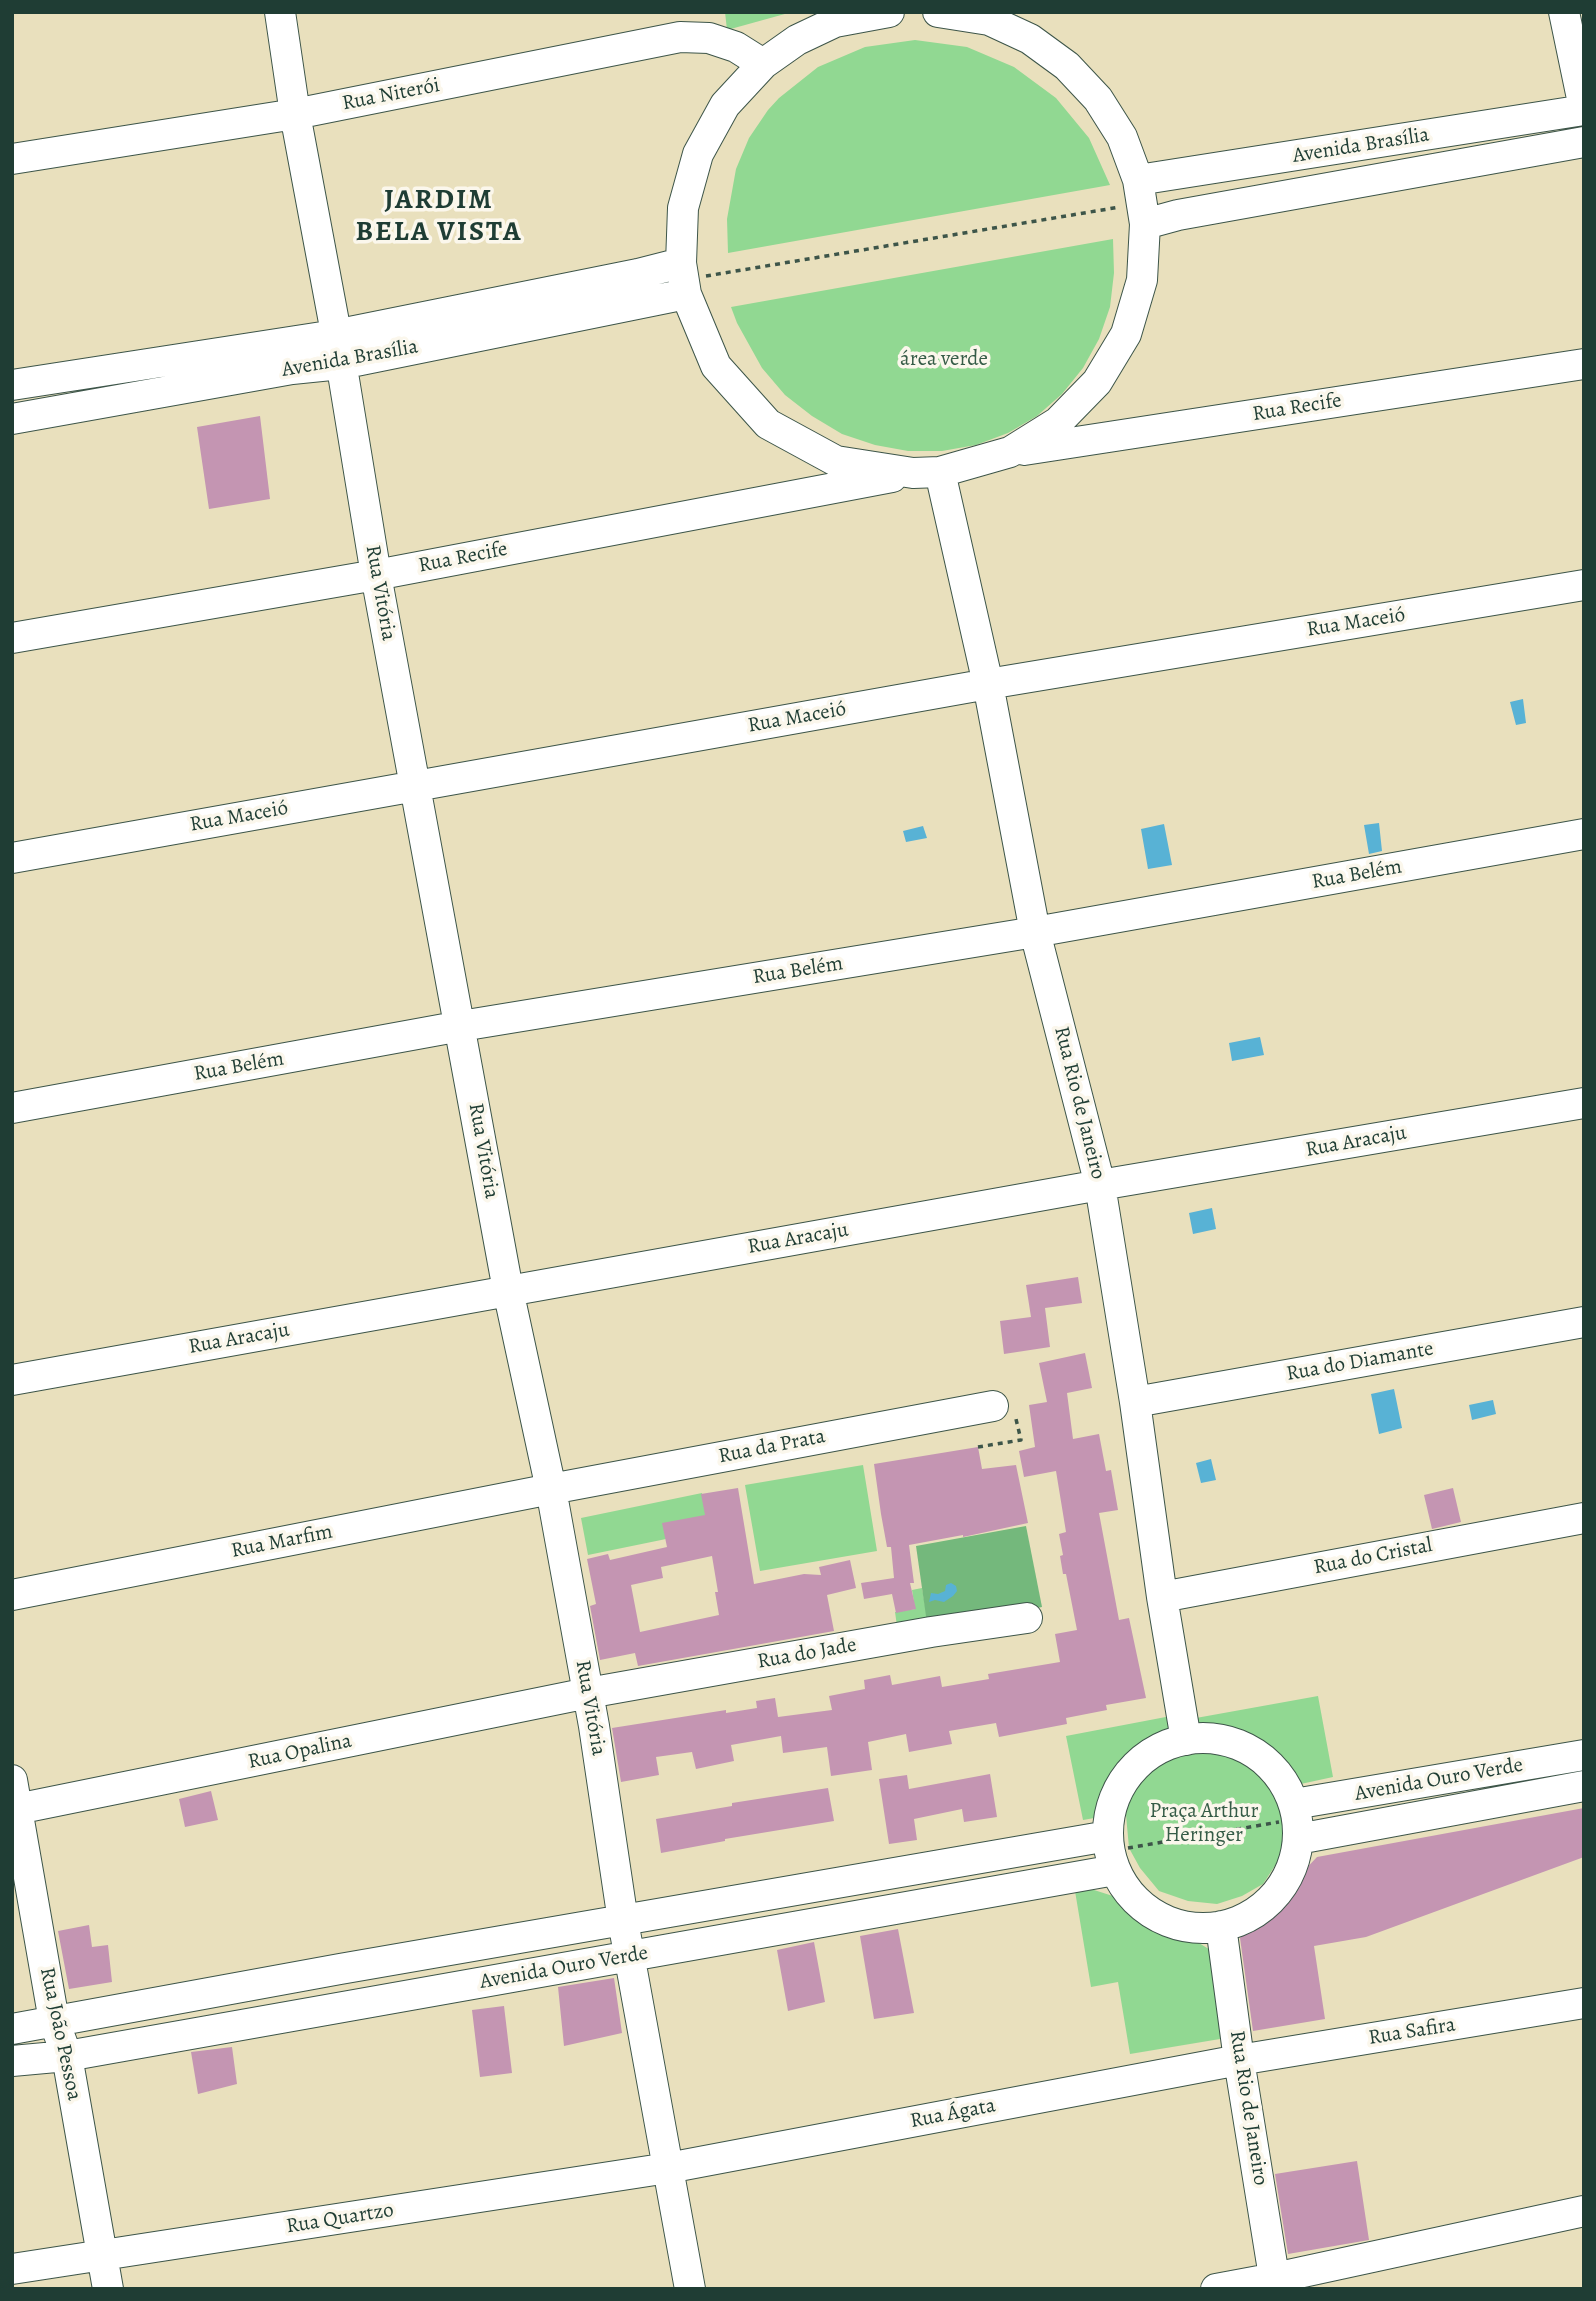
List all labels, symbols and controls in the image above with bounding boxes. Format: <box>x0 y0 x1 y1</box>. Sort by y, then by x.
street label: Rua Niterói <box>340 73 442 117</box>
street label: Avenida Brasília <box>1291 123 1431 169</box>
district label: JARDIM BELA VISTA <box>357 184 521 250</box>
street label: Avenida Brasília <box>280 335 420 383</box>
park label: área verde <box>900 347 988 373</box>
street label: Rua Recife <box>1251 389 1343 427</box>
street label: Rua Recife <box>416 537 510 579</box>
street label: Rua Vitória <box>359 543 401 643</box>
street label: Rua Maceió <box>1305 603 1407 643</box>
street label: Rua Maceió <box>746 697 848 739</box>
street label: Rua Maceió <box>188 796 290 838</box>
street label: Rua Belém <box>1310 855 1404 895</box>
street label: Rua Belém <box>751 951 845 991</box>
street label: Rua Rio de Janeiro <box>1048 1024 1110 1182</box>
street label: Rua Belém <box>192 1047 286 1087</box>
street label: Rua Vitória <box>462 1101 504 1201</box>
street label: Rua Aracaju <box>1304 1121 1408 1163</box>
street label: Rua Aracaju <box>746 1218 850 1260</box>
street label: Rua Aracaju <box>187 1318 291 1360</box>
street label: Rua do Diamante <box>1284 1337 1436 1387</box>
street label: Rua da Prata <box>716 1424 828 1470</box>
street label: Rua Marfim <box>229 1520 335 1564</box>
street label: Rua do Cristal <box>1312 1533 1434 1581</box>
street label: Rua do Jade <box>756 1633 858 1675</box>
street label: Rua Vitória <box>569 1658 611 1758</box>
street label: Rua Opalina <box>246 1729 354 1775</box>
street label: Avenida Ouro Verde <box>1353 1753 1525 1807</box>
park label: Praça Arthur Heringer <box>1149 1799 1259 1849</box>
street label: Avenida Ouro Verde <box>478 1941 650 1995</box>
street label: Rua João Pessoa <box>34 1965 86 2103</box>
street label: Rua Safira <box>1367 2013 1457 2051</box>
street label: Rua Rio de Janeiro <box>1223 2029 1273 2187</box>
street label: Rua Ágata <box>908 2093 998 2135</box>
street label: Rua Quartzo <box>285 2198 395 2240</box>

